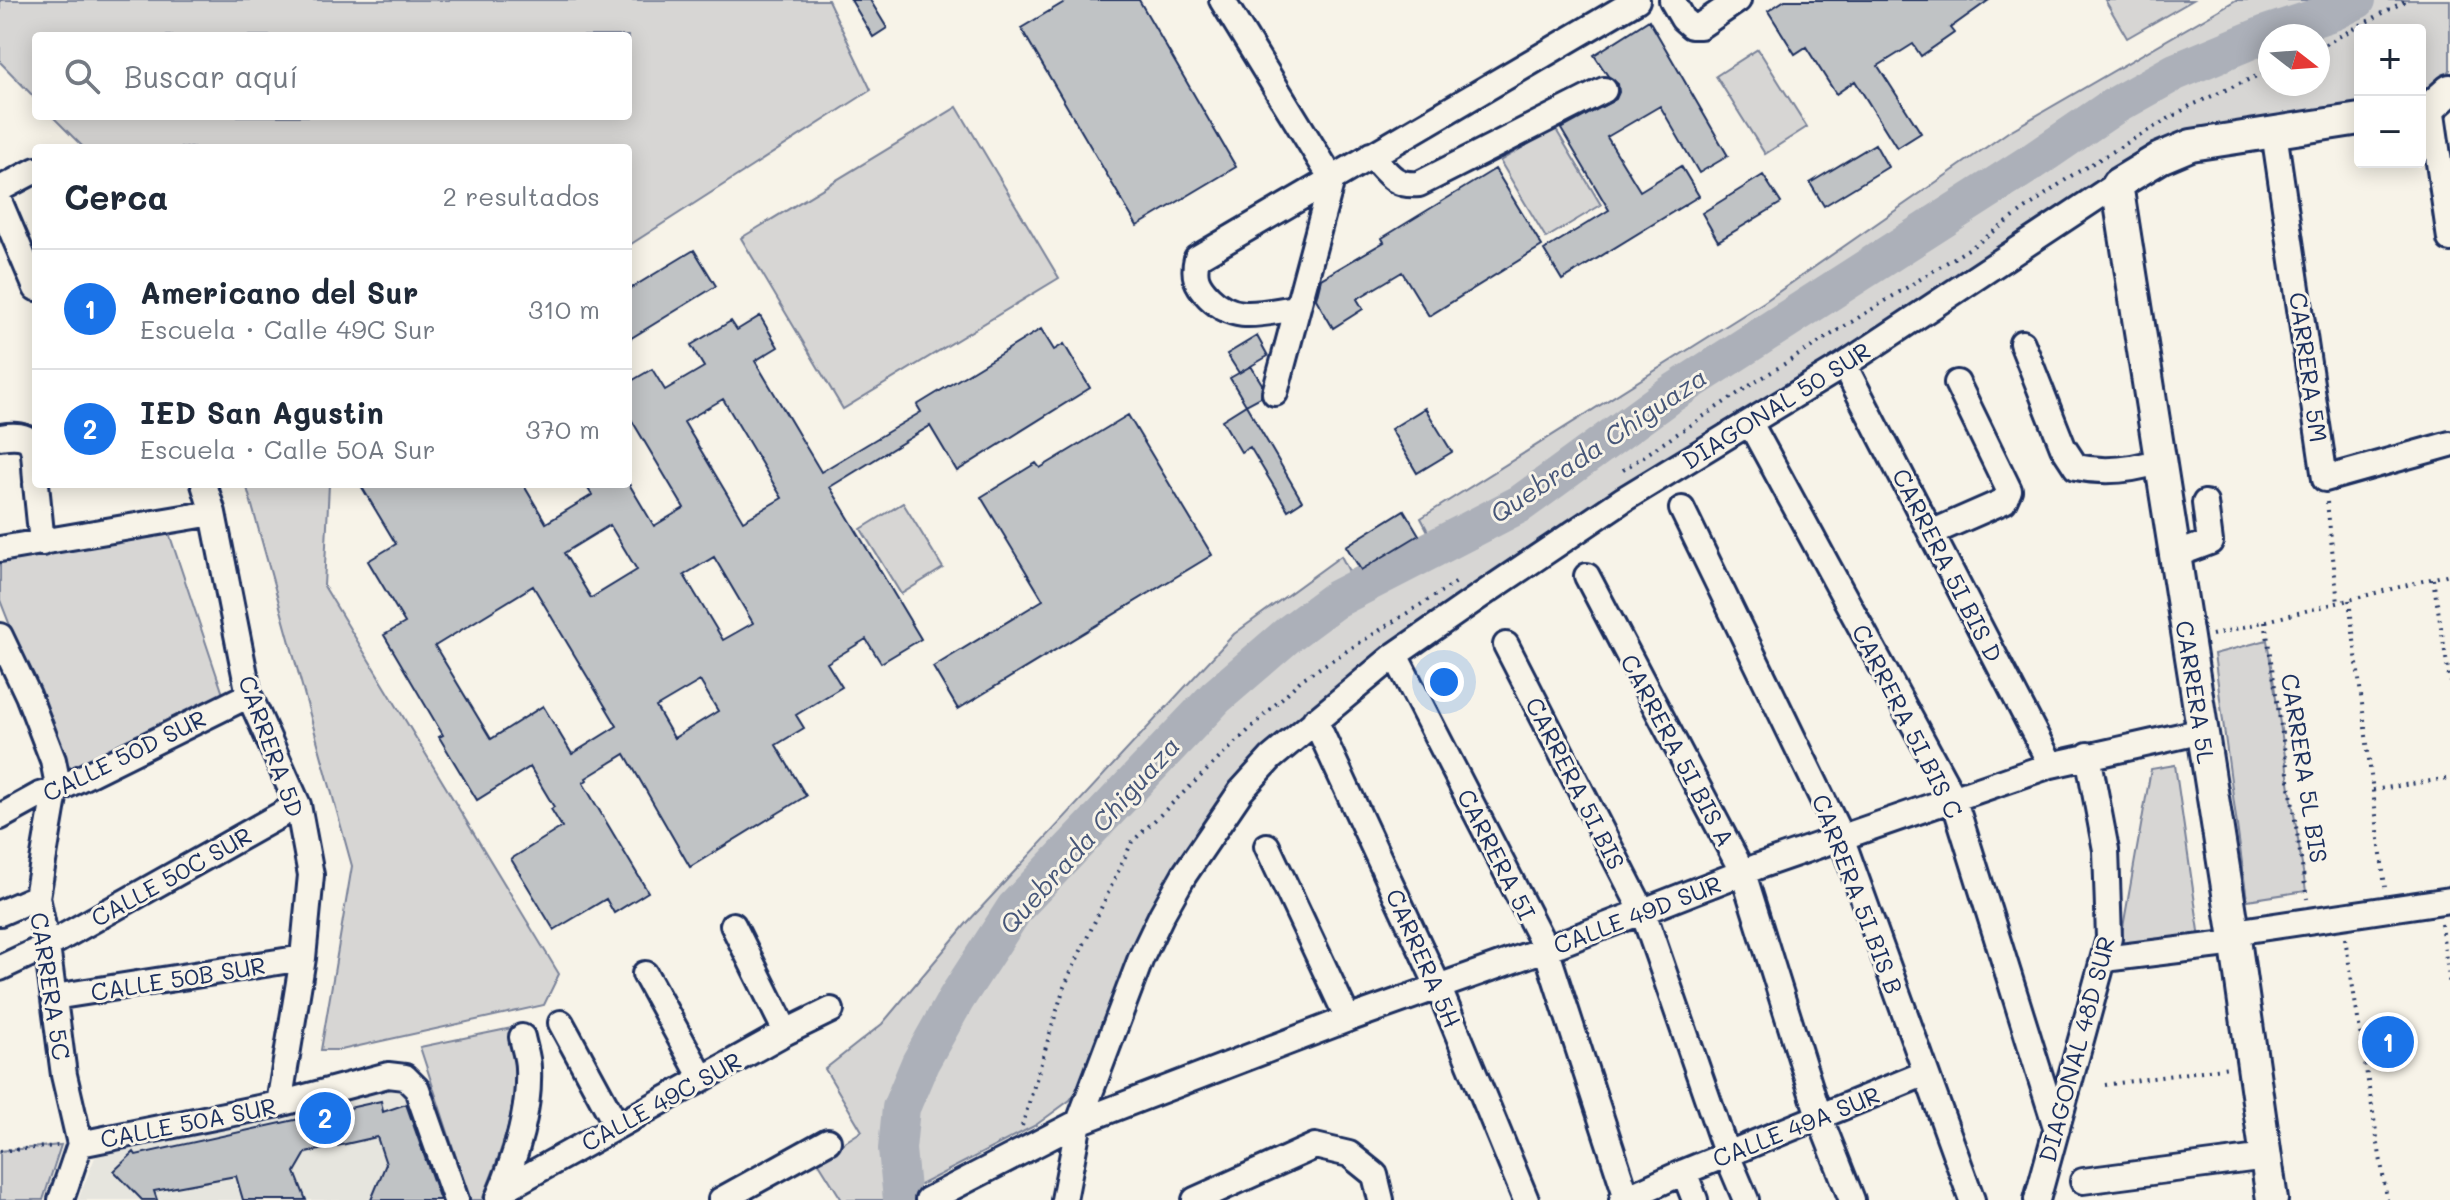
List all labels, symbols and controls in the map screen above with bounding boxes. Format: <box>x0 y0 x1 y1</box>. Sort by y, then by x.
north arrow <box>2258 24 2330 96</box>
map controls <box>2354 24 2426 168</box>
button: + <box>2354 24 2426 96</box>
search box <box>32 32 632 120</box>
icon: search <box>60 54 104 98</box>
text: Buscar aquí <box>124 56 298 96</box>
button: − <box>2354 96 2426 168</box>
text: Cerca <box>64 174 168 219</box>
text: 2 resultados <box>442 179 600 213</box>
text: Americano del Sur <box>140 272 418 312</box>
street label: CARRERA 5M <box>2283 290 2335 444</box>
text: 1 <box>84 292 96 326</box>
text: 310 m <box>528 292 600 326</box>
text: Escuela · Calle 49C Sur <box>140 312 436 346</box>
street label: DIAGONAL 50 SUR <box>1676 335 1876 475</box>
water label: Quebrada Chiguaza <box>1483 360 1713 530</box>
text: IED San Agustin <box>140 392 384 432</box>
text: 2 <box>83 412 97 446</box>
text: 370 m <box>525 412 600 446</box>
text: Escuela · Calle 50A Sur <box>140 432 436 466</box>
street label: CARRERA 5I BIS D <box>1886 463 2010 667</box>
street label: CARRERA 5L <box>2169 618 2223 766</box>
street label: CARRERA 5I BIS C <box>1846 619 1970 823</box>
street label: CARRERA 5I BIS A <box>1614 649 1742 851</box>
your location <box>1424 662 1464 702</box>
street label: CARRERA 5D <box>232 671 312 821</box>
street label: CARRERA 5L BIS <box>2275 671 2335 865</box>
street label: CARRERA 5I BIS <box>1519 692 1633 874</box>
street label: CALLE 50D SUR <box>37 702 211 808</box>
water label: Quebrada Chiguaza <box>991 729 1187 941</box>
street label: CARRERA 5I <box>1451 783 1543 925</box>
street label: CARRERA 5I BIS B <box>1806 790 1910 998</box>
street label: CALLE 50C SUR <box>85 819 257 933</box>
street label: CALLE 49D SUR <box>1548 868 1726 960</box>
street label: CARRERA 5H <box>1380 884 1468 1032</box>
street label: CARRERA 5C <box>24 910 78 1062</box>
street label: DIAGONAL 48D SUR <box>2031 933 2121 1165</box>
street label: CALLE 50B SUR <box>88 949 268 1007</box>
pin: 1 <box>2362 1012 2414 1072</box>
street label: CALLE 49C SUR <box>575 1044 747 1158</box>
street label: CALLE 49A SUR <box>1708 1078 1884 1174</box>
pin: 2 <box>299 1088 351 1148</box>
street label: CALLE 50A SUR <box>97 1090 279 1154</box>

